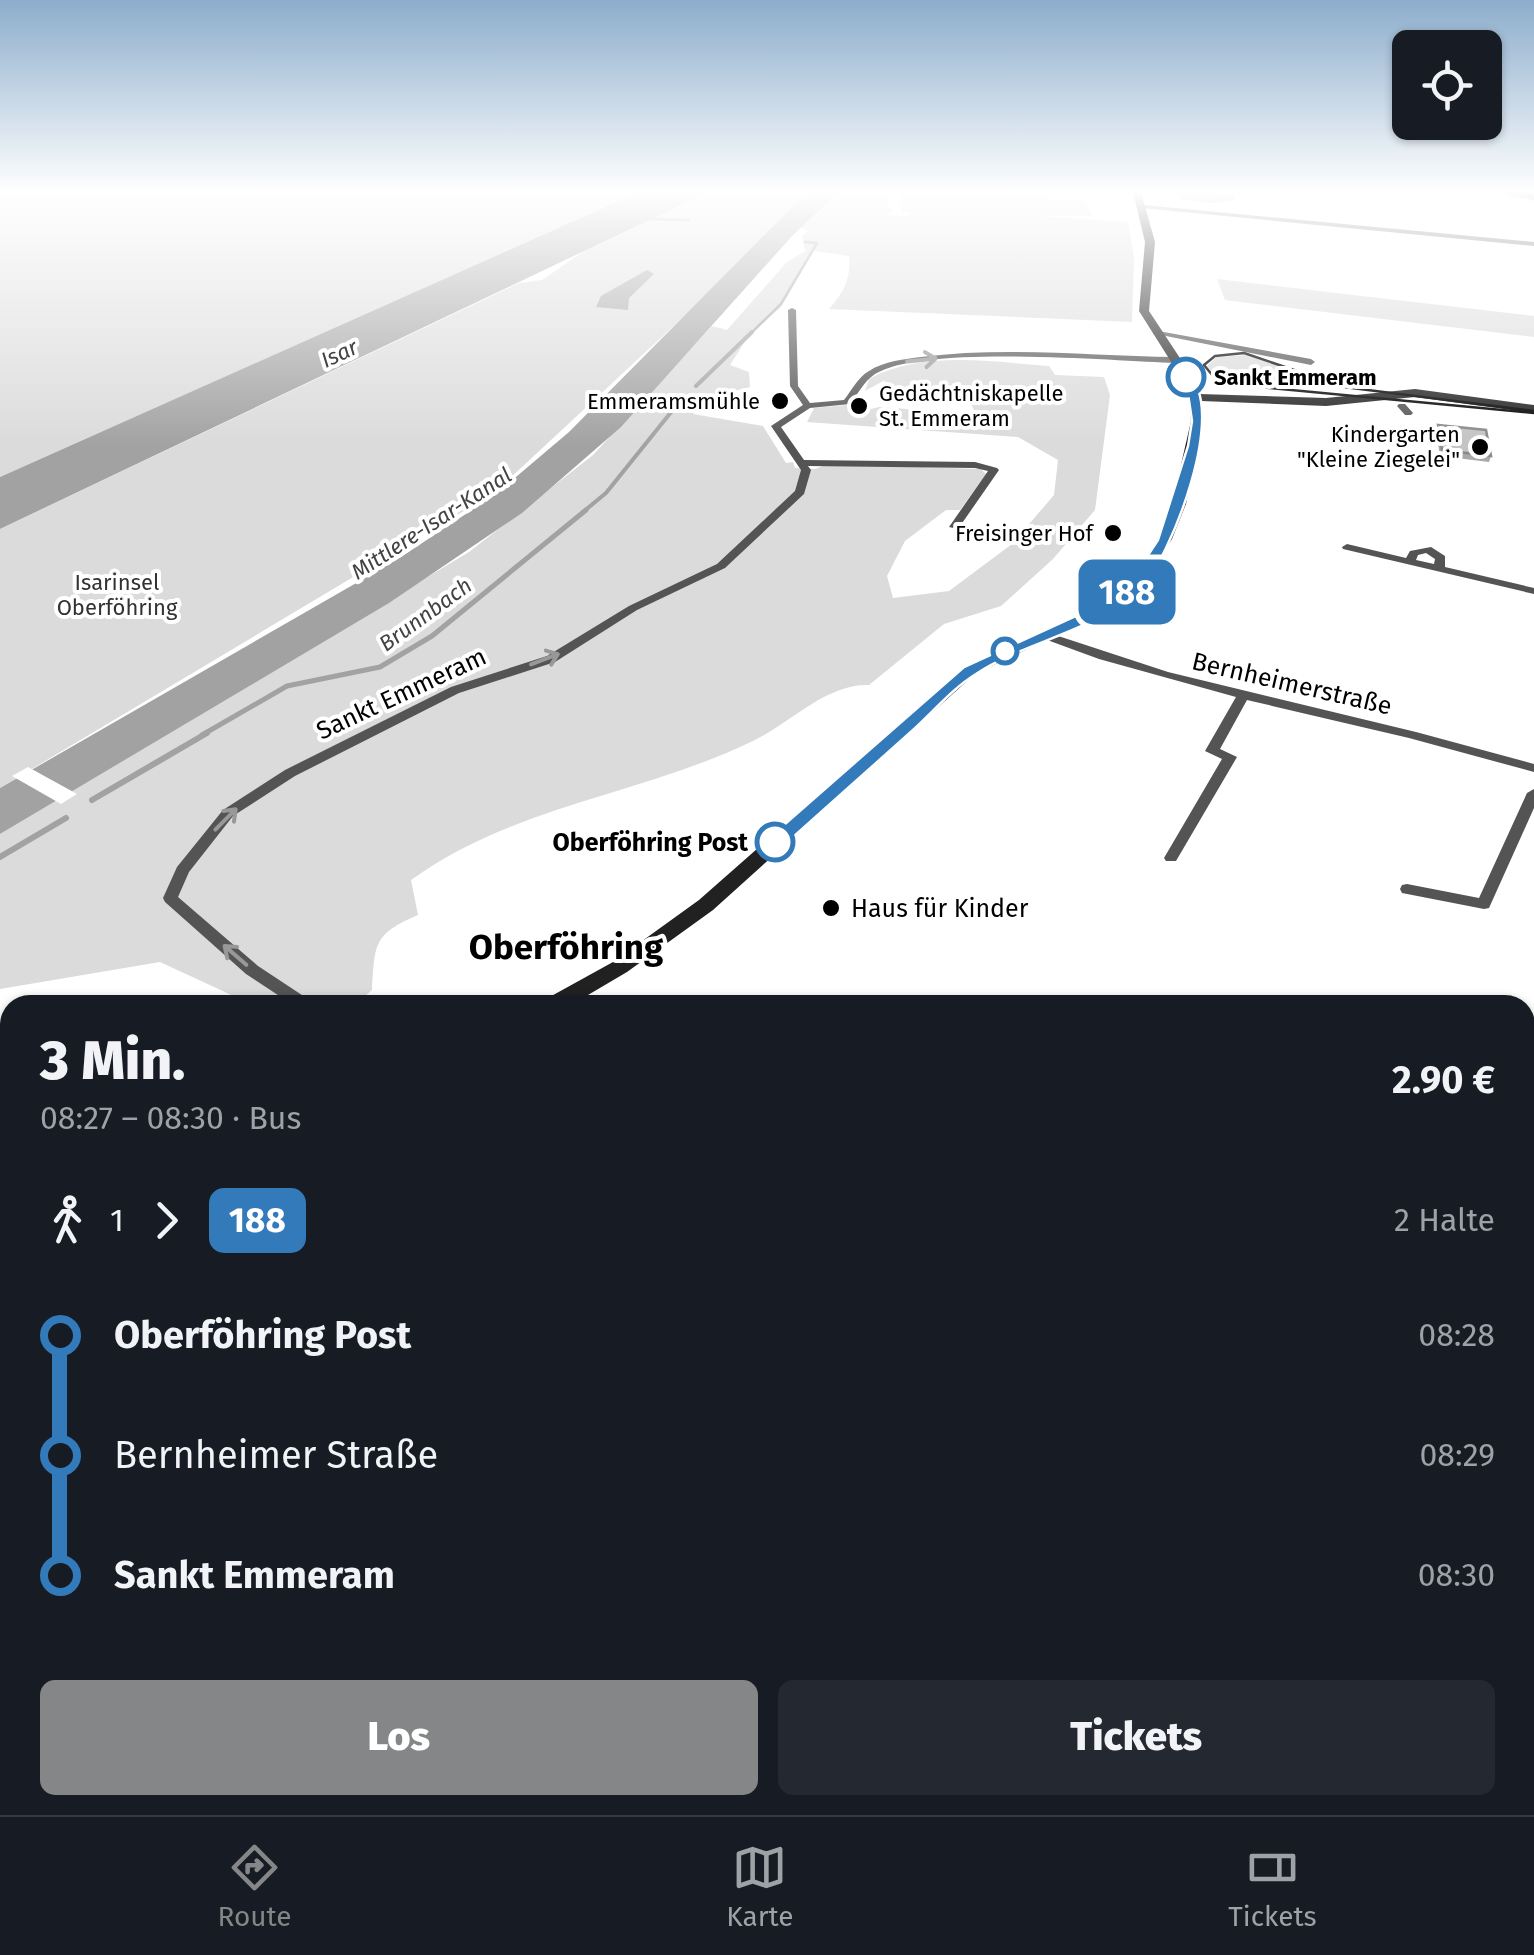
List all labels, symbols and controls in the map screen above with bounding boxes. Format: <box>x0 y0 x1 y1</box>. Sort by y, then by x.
map controls <box>1392 30 1502 140</box>
button: locate <box>1392 30 1502 140</box>
water label: Isar <box>317 333 362 374</box>
one-way arrow <box>905 350 937 369</box>
marker: Sankt Emmeram <box>1167 358 1205 396</box>
place label: Sankt Emmeram <box>1214 364 1377 391</box>
place label: Gedächtniskapelle St. Emmeram <box>879 380 1063 432</box>
place label: Emmeramsmühle <box>587 388 760 415</box>
marker: Emmeramsmühle <box>769 390 791 412</box>
marker: Gedächtniskapelle St. Emmeram <box>848 395 870 417</box>
place label: Kindergarten "Kleine Ziegelei" <box>1297 421 1460 473</box>
marker: Kindergarten "Kleine Ziegelei" <box>1469 436 1491 458</box>
water label: Mittlere-Isar-Kanal <box>346 462 517 585</box>
place label: Freisinger Hof <box>955 520 1095 547</box>
marker: Freisinger Hof <box>1102 522 1124 544</box>
line badge: 188 <box>1070 560 1184 624</box>
park label: Isarinsel Oberföhring <box>57 569 178 621</box>
text: 188 <box>1099 571 1155 613</box>
water label: Brunnbach <box>374 572 477 657</box>
unlabelled marker <box>992 638 1018 664</box>
street label: Sankt Emmeram <box>312 641 491 746</box>
street label: Bernheimerstraße <box>1189 646 1395 722</box>
one-way arrow <box>529 649 560 667</box>
one-way arrow <box>213 808 237 832</box>
marker: Oberföhring Post <box>756 823 794 861</box>
place label: Oberföhring Post <box>553 828 748 858</box>
place label: Haus für Kinder <box>851 894 1029 924</box>
marker: Haus für Kinder <box>820 897 842 919</box>
district label: Oberföhring <box>469 926 664 968</box>
one-way arrow <box>223 943 248 966</box>
text: 3 Min. <box>40 1028 185 1094</box>
text: 2.90 € <box>1392 1057 1495 1103</box>
text: 08:27 – 08:30 · Bus <box>40 1099 301 1137</box>
icon: walk <box>40 1193 95 1248</box>
icon: forward <box>139 1193 194 1248</box>
text: 188 <box>229 1199 286 1241</box>
text: 1 <box>110 1201 124 1239</box>
text: 2 Halte <box>1394 1201 1495 1239</box>
text: Oberföhring Post <box>114 1312 411 1358</box>
text: 08:28 <box>1418 1316 1495 1354</box>
text: Bernheimer Straße <box>114 1432 438 1478</box>
text: 08:29 <box>1420 1436 1495 1474</box>
text: Sankt Emmeram <box>114 1552 395 1598</box>
text: 08:30 <box>1418 1556 1495 1594</box>
button: Los <box>40 1680 758 1795</box>
button: Tickets <box>778 1680 1495 1795</box>
tab: Route <box>217 1840 292 1933</box>
tab: Karte <box>726 1840 794 1933</box>
tab: Tickets <box>1228 1840 1317 1933</box>

